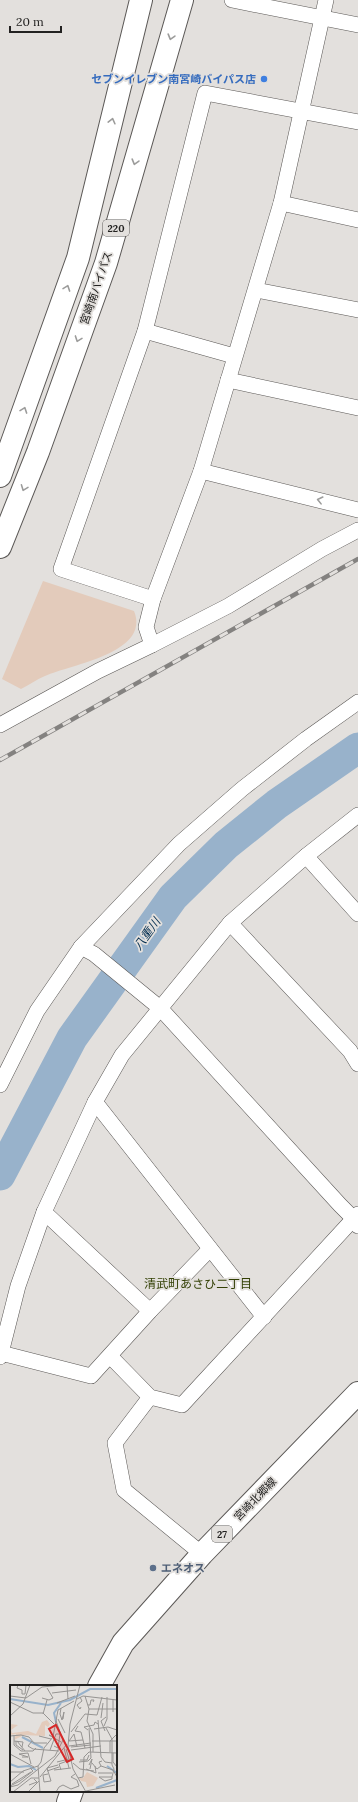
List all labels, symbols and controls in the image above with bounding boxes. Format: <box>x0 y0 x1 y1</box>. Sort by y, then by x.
scale bar <box>10 8 61 34</box>
text: 20 m <box>16 14 44 29</box>
one-way arrow <box>167 34 176 41</box>
place label: セブンイレブン南宮崎バイパス店 <box>91 72 256 86</box>
marker: セブンイレブン南宮崎バイパス店 <box>259 74 269 84</box>
one-way arrow <box>107 118 115 125</box>
one-way arrow <box>131 159 140 166</box>
road number: 220 <box>103 220 129 236</box>
street label: 宮崎南バイパス <box>77 249 115 327</box>
one-way arrow <box>63 284 71 291</box>
one-way arrow <box>75 336 83 343</box>
one-way arrow <box>19 407 27 414</box>
one-way arrow <box>21 485 29 492</box>
one-way arrow <box>317 497 323 505</box>
water label: 八重川 <box>130 913 164 953</box>
district label: 清武町あさひ二丁目 <box>144 1276 252 1291</box>
street label: 宮崎北郷線 <box>231 1474 279 1524</box>
road number: 27 <box>212 1526 232 1542</box>
place label: エネオス <box>161 1561 205 1575</box>
marker: エネオス <box>148 1563 158 1573</box>
inset map <box>10 1685 117 1792</box>

